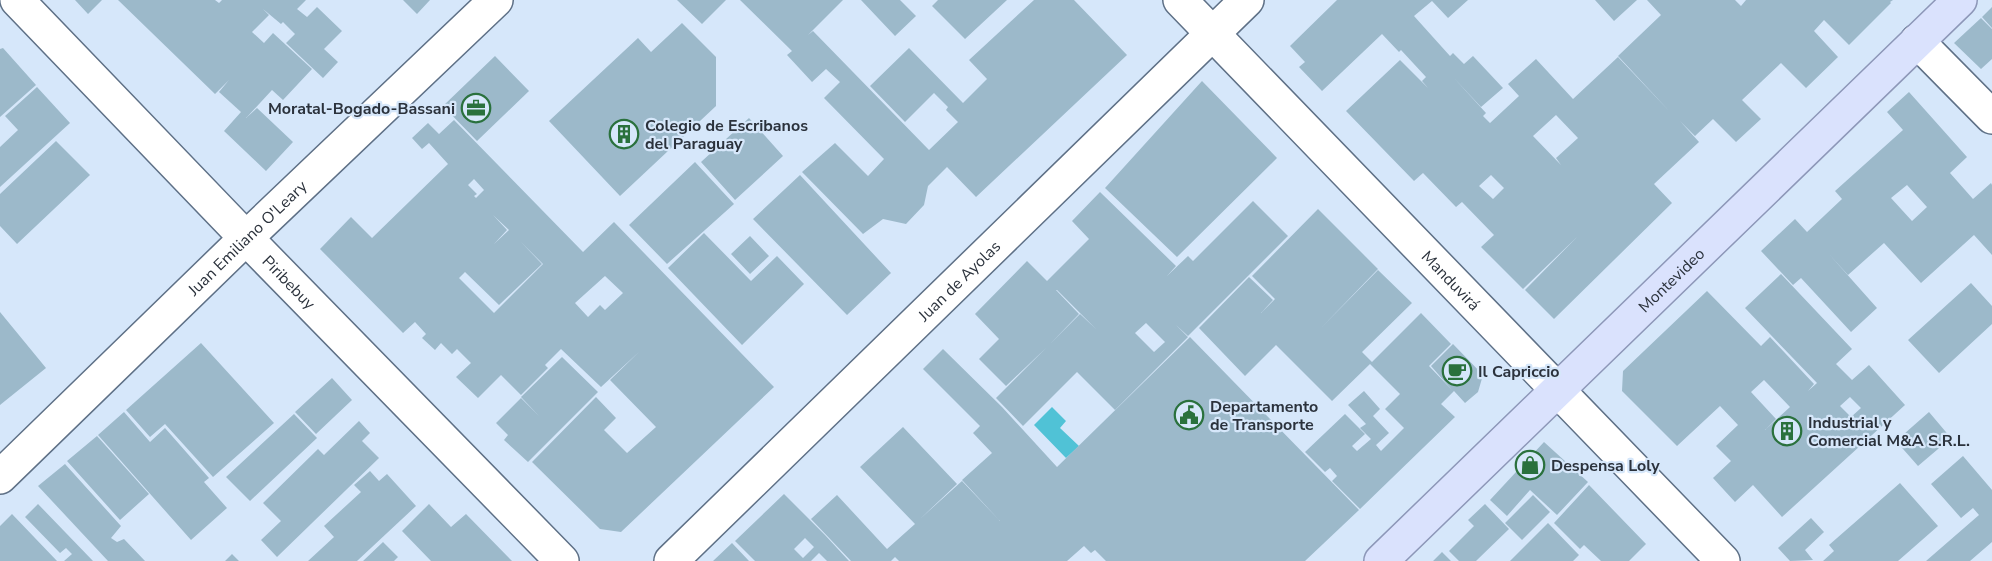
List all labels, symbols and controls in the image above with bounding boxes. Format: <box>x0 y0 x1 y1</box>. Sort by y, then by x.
office icon: Moratal-Bogado-Bassani <box>460 92 492 124</box>
place label: Moratal-Bogado-Bassani <box>268 98 455 120</box>
place label: Colegio de Escribanos del Paraguay <box>645 115 808 155</box>
building icon: Colegio de Escribanos del Paraguay <box>608 118 640 150</box>
street label: Juan Emiliano O'Leary <box>183 175 313 302</box>
street label: Juan de Ayolas <box>913 236 1006 327</box>
street label: Montevideo <box>1634 243 1710 318</box>
street label: Manduvirá <box>1416 246 1485 316</box>
street label: Piribebuy <box>257 251 321 315</box>
cafe icon: Il Capriccio <box>1441 355 1473 387</box>
place label: Il Capriccio <box>1478 361 1559 383</box>
place label: Departamento de Transporte <box>1210 396 1318 436</box>
public building icon: Departamento de Transporte <box>1173 399 1205 431</box>
place label: Industrial y Comercial M&A S.R.L. <box>1808 412 1970 452</box>
building icon: Industrial y Comercial M&A S.R.L. <box>1771 415 1803 447</box>
shop icon: Despensa Loly <box>1514 449 1546 481</box>
place label: Despensa Loly <box>1551 455 1660 477</box>

